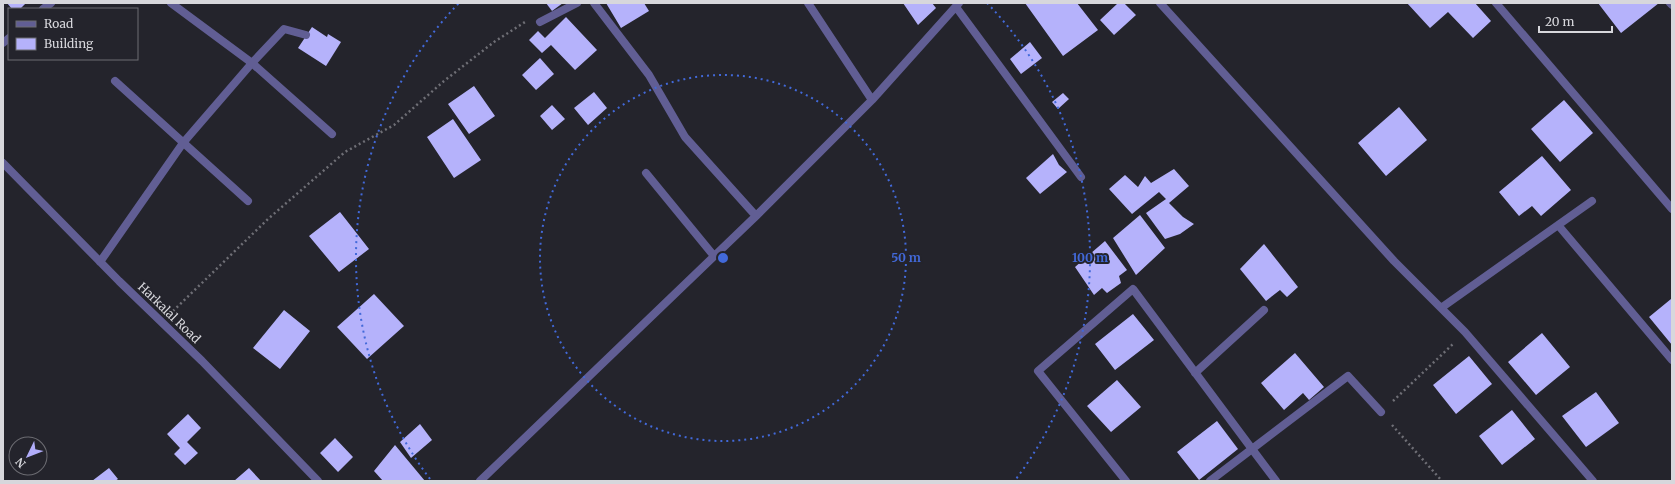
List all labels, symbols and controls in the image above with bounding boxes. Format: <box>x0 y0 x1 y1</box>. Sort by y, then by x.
legend <box>8 8 138 60</box>
scale bar <box>1539 8 1612 34</box>
text: 20 m <box>1545 14 1574 29</box>
text: Road <box>44 16 73 31</box>
text: Building <box>44 36 94 51</box>
text: 50 m <box>891 250 921 265</box>
text: 100 m <box>1072 250 1108 265</box>
centre of rings <box>716 251 730 265</box>
street label: Harkalal Road <box>135 279 204 346</box>
north arrow <box>8 436 48 476</box>
text: N <box>12 455 29 471</box>

